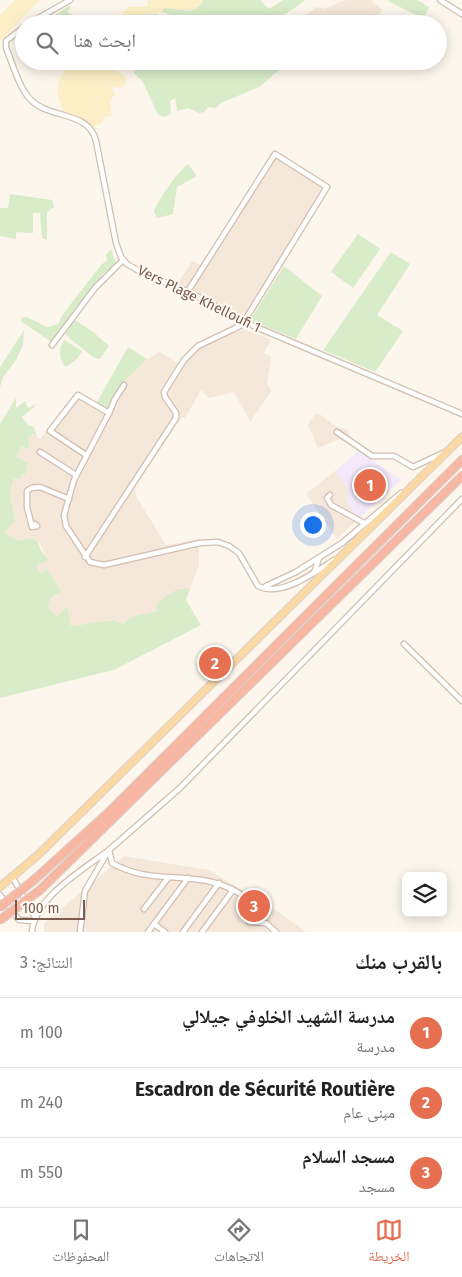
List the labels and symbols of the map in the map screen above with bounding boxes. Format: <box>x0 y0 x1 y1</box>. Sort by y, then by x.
street label: Vers Plage Khelloufi 1 <box>135 262 263 336</box>
pin: 1 <box>354 466 386 504</box>
your location <box>300 512 326 538</box>
pin: 2 <box>199 644 231 682</box>
pin: 3 <box>238 887 270 925</box>
scale bar <box>15 897 85 920</box>

